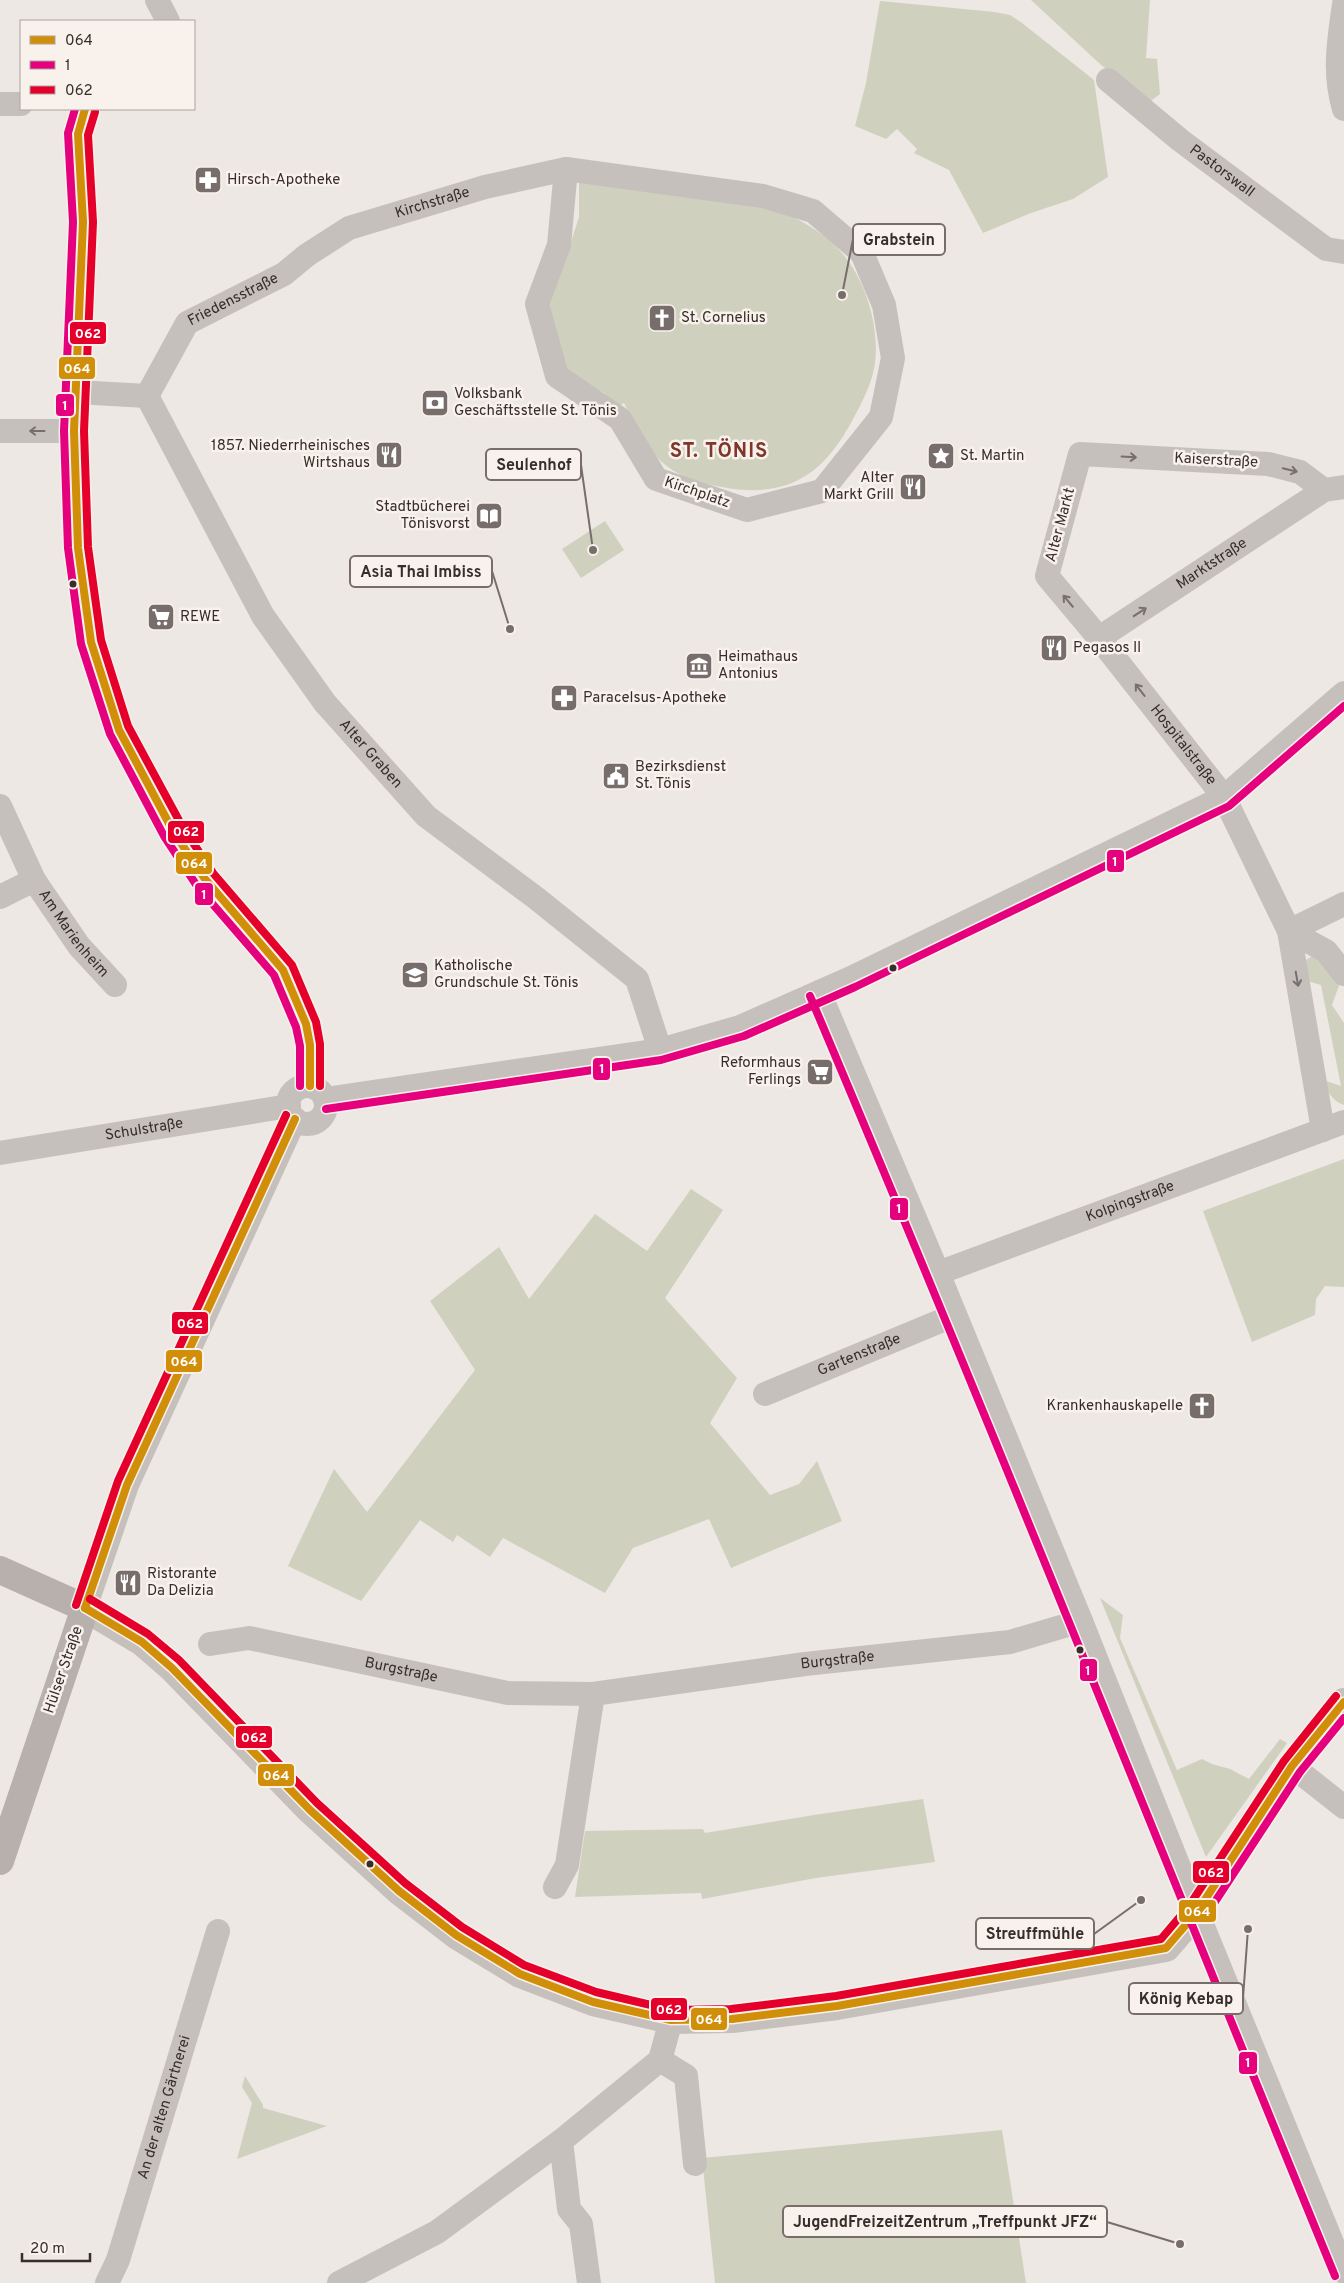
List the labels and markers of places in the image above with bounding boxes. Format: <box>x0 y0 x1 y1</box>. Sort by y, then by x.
pharmacy icon: Hirsch-Apotheke <box>193 165 223 195</box>
place label: Hirsch-Apotheke <box>227 171 340 190</box>
callout: Grabstein <box>853 224 945 255</box>
church icon: St. Cornelius <box>647 303 677 333</box>
place label: St. Cornelius <box>681 309 766 328</box>
place label: Volksbank Geschäftsstelle St. Tönis <box>454 385 617 421</box>
bank icon: Volksbank Geschäftsstelle St. Tönis <box>420 388 450 418</box>
place label: 1857. Niederrheinisches Wirtshaus <box>211 437 370 473</box>
restaurant icon: 1857. Niederrheinisches Wirtshaus <box>374 440 404 470</box>
place icon: St. Martin <box>926 441 956 471</box>
place label: St. Martin <box>960 447 1025 466</box>
callout: Seulenhof <box>486 449 581 480</box>
place label: Alter Markt Grill <box>824 469 894 505</box>
restaurant icon: Alter Markt Grill <box>898 472 928 502</box>
place label: Stadtbücherei Tönisvorst <box>375 498 470 534</box>
library icon: Stadtbücherei Tönisvorst <box>474 501 504 531</box>
callout: Asia Thai Imbiss <box>350 556 492 587</box>
unlabelled marker <box>68 579 78 589</box>
supermarket icon: REWE <box>146 602 176 632</box>
place label: REWE <box>180 608 220 627</box>
restaurant icon: Pegasos II <box>1039 633 1069 663</box>
place label: Pegasos II <box>1073 639 1141 658</box>
place label: Heimathaus Antonius <box>718 648 798 684</box>
museum icon: Heimathaus Antonius <box>684 651 714 681</box>
pharmacy icon: Paracelsus-Apotheke <box>549 683 579 713</box>
place label: Paracelsus-Apotheke <box>583 689 726 708</box>
place label: Bezirksdienst St. Tönis <box>635 758 726 794</box>
public building icon: Bezirksdienst St. Tönis <box>601 761 631 791</box>
place label: Katholische Grundschule St. Tönis <box>434 957 579 993</box>
school or university icon: Katholische Grundschule St. Tönis <box>400 960 430 990</box>
unlabelled marker <box>888 963 898 973</box>
place label: Reformhaus Ferlings <box>720 1054 801 1090</box>
supermarket icon: Reformhaus Ferlings <box>805 1057 835 1087</box>
church icon: Krankenhauskapelle <box>1187 1391 1217 1421</box>
place label: Krankenhauskapelle <box>1047 1397 1183 1416</box>
place label: Ristorante Da Delizia <box>147 1565 217 1601</box>
restaurant icon: Ristorante Da Delizia <box>113 1568 143 1598</box>
unlabelled marker <box>1075 1645 1085 1655</box>
unlabelled marker <box>365 1859 375 1869</box>
callout: Streuffmühle <box>976 1918 1094 1949</box>
callout: König Kebap <box>1129 1983 1243 2014</box>
callout: JugendFreizeitZentrum „Treffpunkt JFZ“ <box>783 2206 1107 2237</box>

